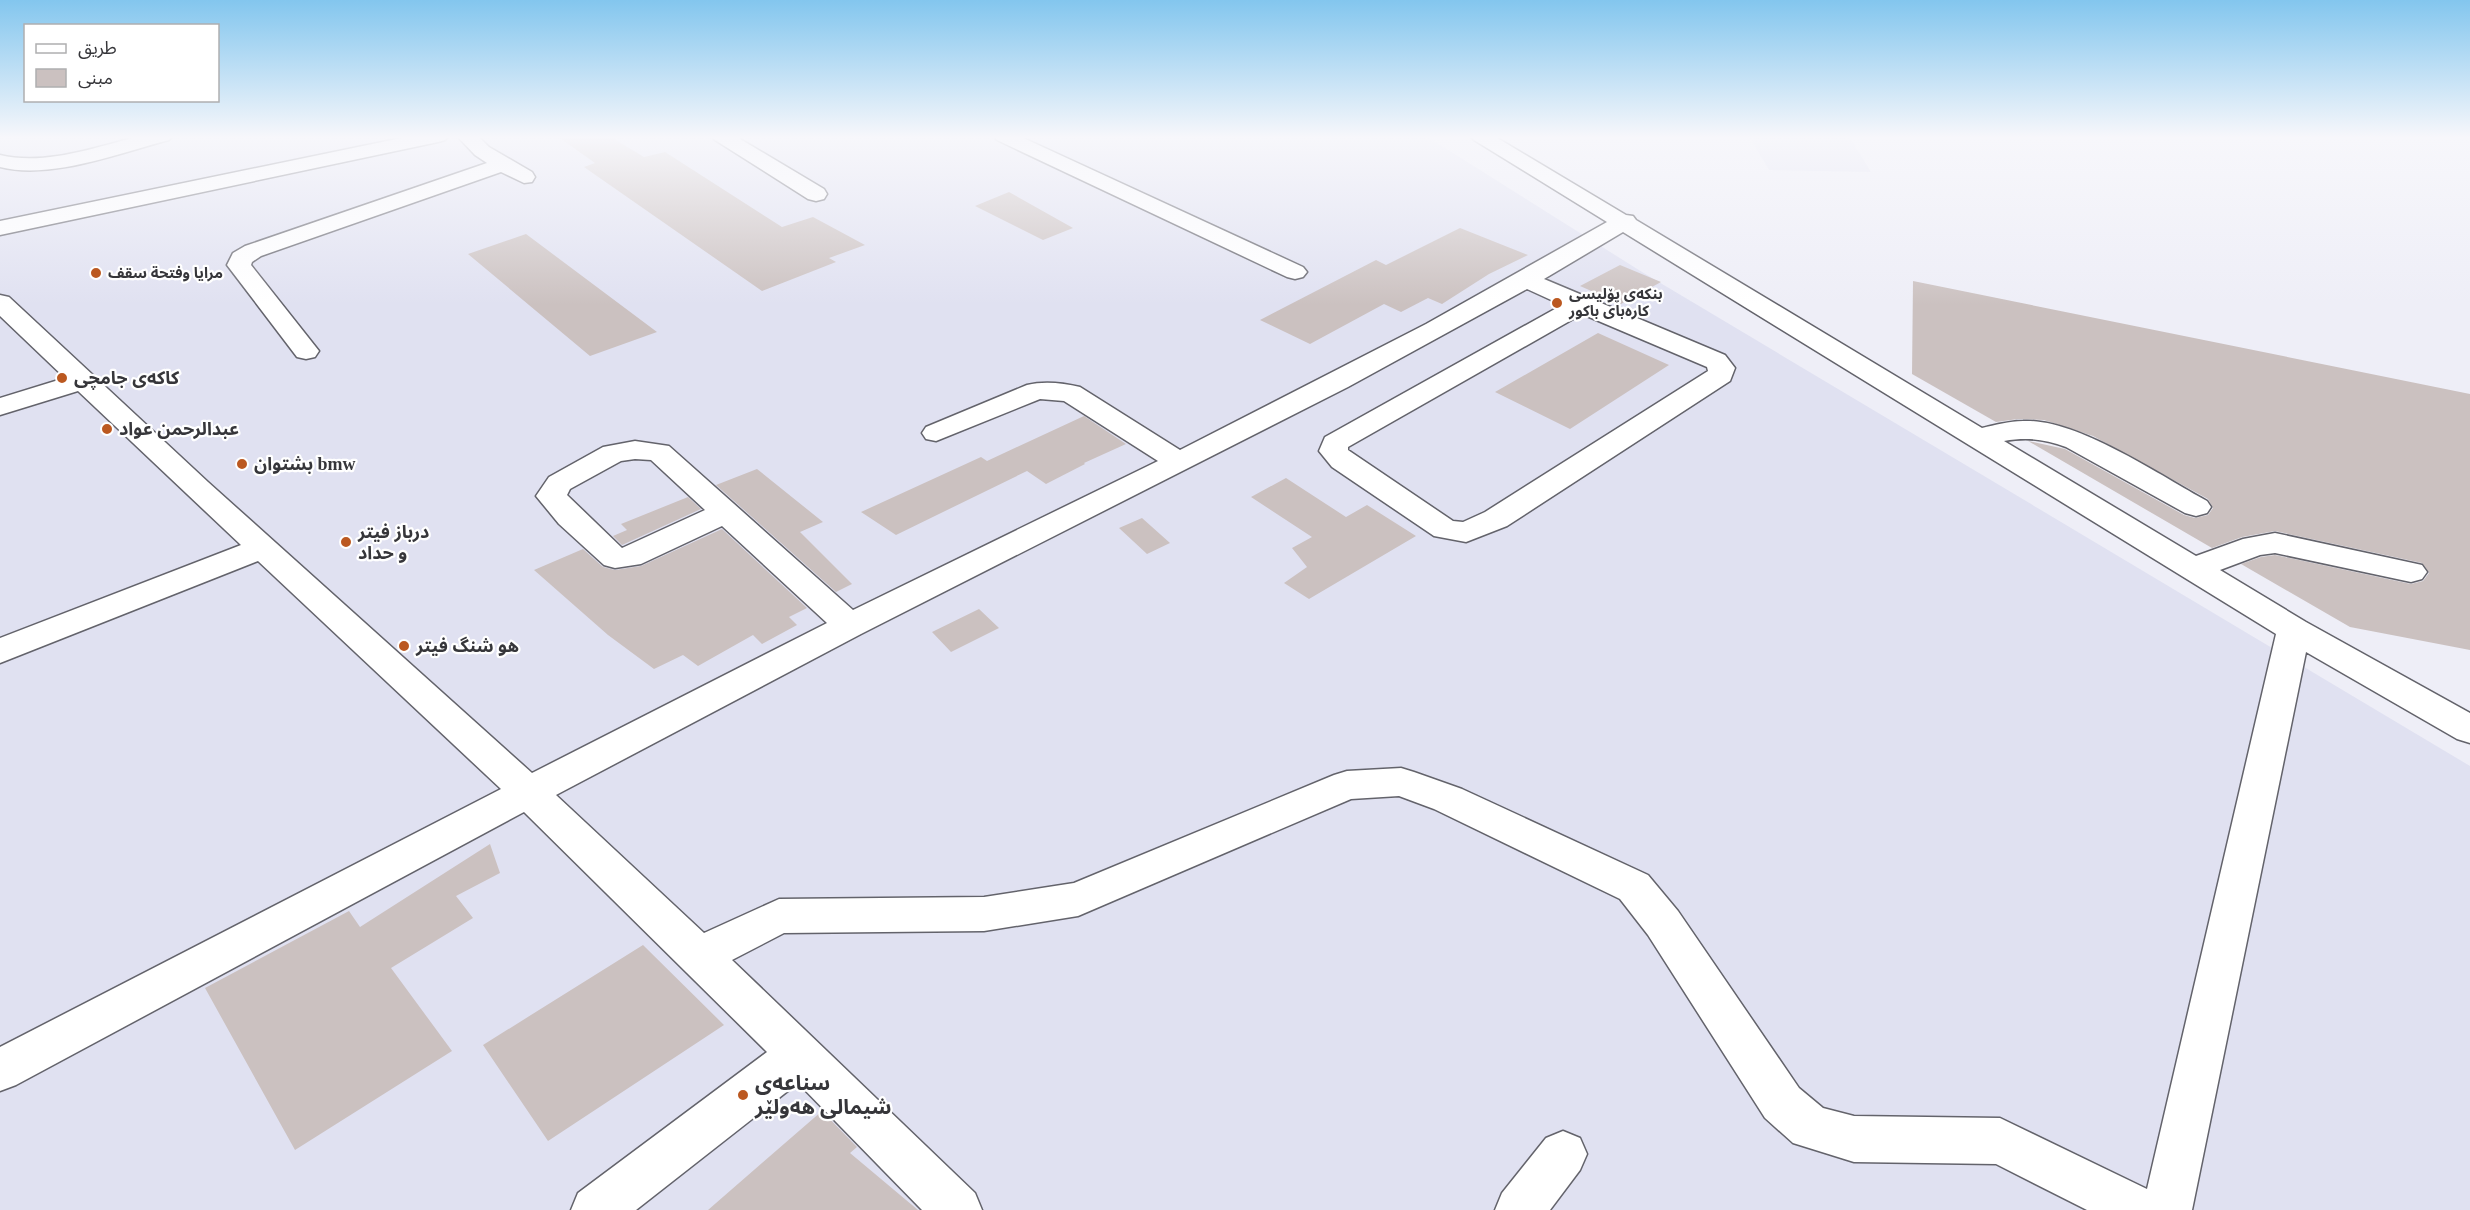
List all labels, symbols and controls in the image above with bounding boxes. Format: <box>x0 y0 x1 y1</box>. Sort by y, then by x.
legend <box>24 24 219 102</box>
text: طريق <box>78 38 117 59</box>
text: مبنى <box>78 68 113 89</box>
place label: مرايا وفتحة سقف <box>108 265 223 282</box>
marker: مرايا وفتحة سقف <box>89 266 103 280</box>
place label: بنکەی پۆلیسی کارەبای باکور <box>1568 286 1663 320</box>
marker: بنکەی پۆلیسی کارەبای باکور <box>1550 296 1564 310</box>
place label: کاکەی جامچی <box>74 368 180 390</box>
marker: کاکەی جامچی <box>55 371 69 385</box>
place label: عبدالرحمن عواد <box>119 419 239 440</box>
marker: عبدالرحمن عواد <box>100 422 114 436</box>
place label: بشتوان bmw <box>254 454 356 474</box>
marker: بشتوان bmw <box>235 457 249 471</box>
place label: درباز فیتر و حداد <box>357 522 429 563</box>
marker: درباز فیتر و حداد <box>339 535 353 549</box>
place label: هو شنگ فيتر <box>415 636 519 657</box>
marker: هو شنگ فيتر <box>397 639 411 653</box>
place label: سناعەی شیمالی هەولێر <box>754 1071 891 1119</box>
marker: سناعەی شیمالی هەولێر <box>736 1088 750 1102</box>

